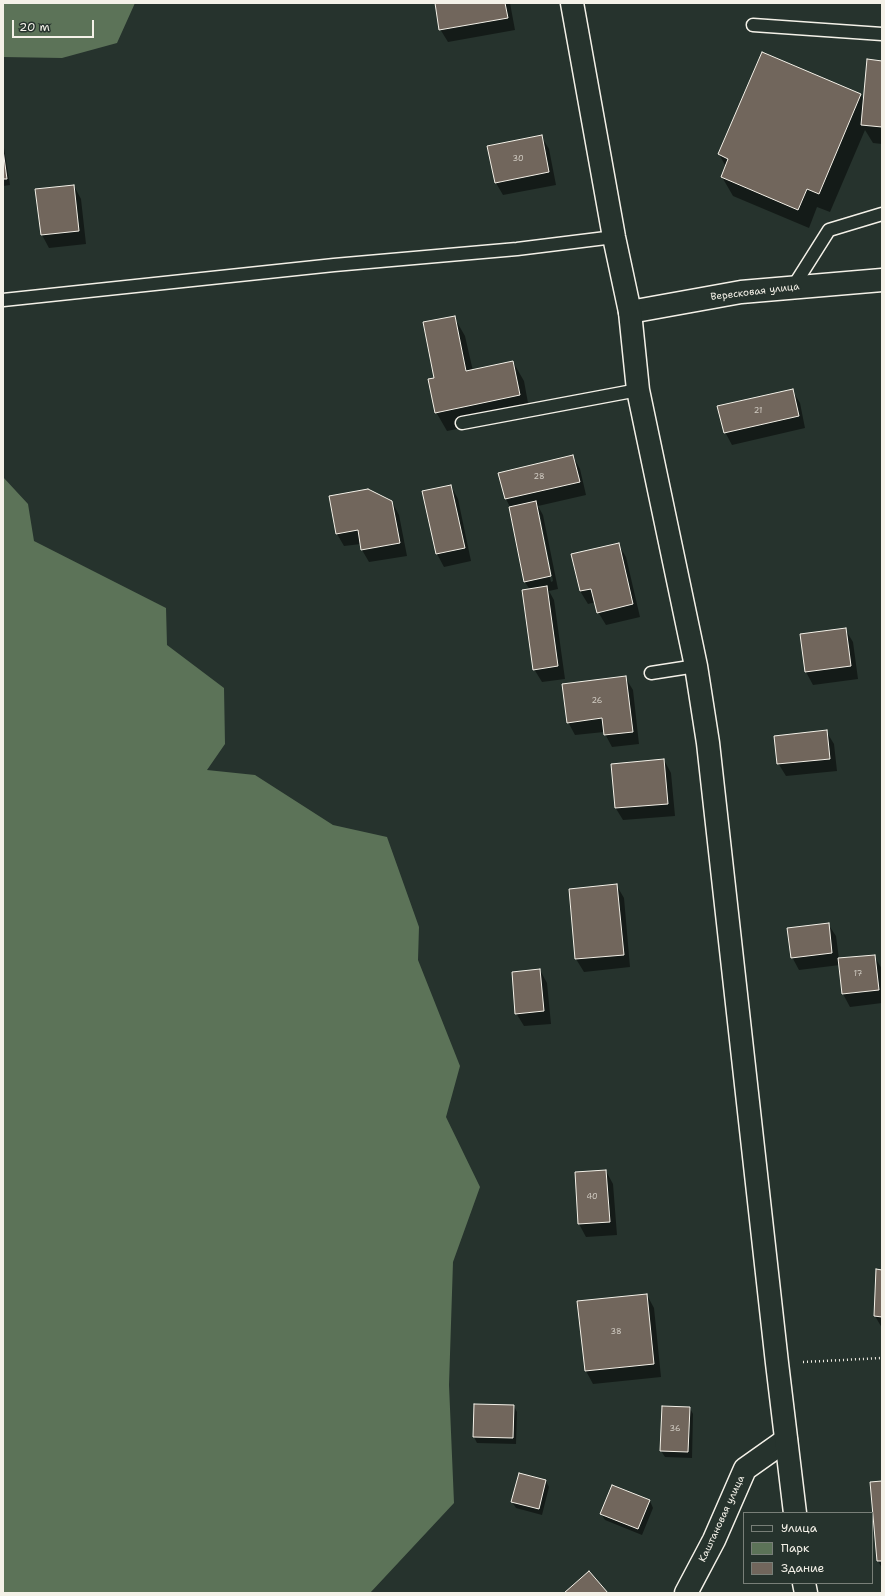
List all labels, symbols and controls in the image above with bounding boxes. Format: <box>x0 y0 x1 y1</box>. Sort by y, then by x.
scale bar <box>14 12 96 38</box>
text: 20 m <box>19 19 50 35</box>
house number: 30 <box>512 154 524 164</box>
street label: Вересковая улица <box>710 281 800 303</box>
house number: 21 <box>754 406 762 416</box>
house number: 28 <box>534 472 544 482</box>
house number: 26 <box>592 696 602 706</box>
house number: 17 <box>854 969 862 979</box>
house number: 40 <box>586 1192 598 1202</box>
house number: 38 <box>611 1327 621 1337</box>
house number: 36 <box>670 1424 680 1434</box>
street label: Каштановая улица <box>697 1474 747 1564</box>
legend <box>743 1512 873 1584</box>
text: Улица <box>781 1520 817 1536</box>
text: Парк <box>781 1540 809 1556</box>
text: Здание <box>781 1560 824 1576</box>

